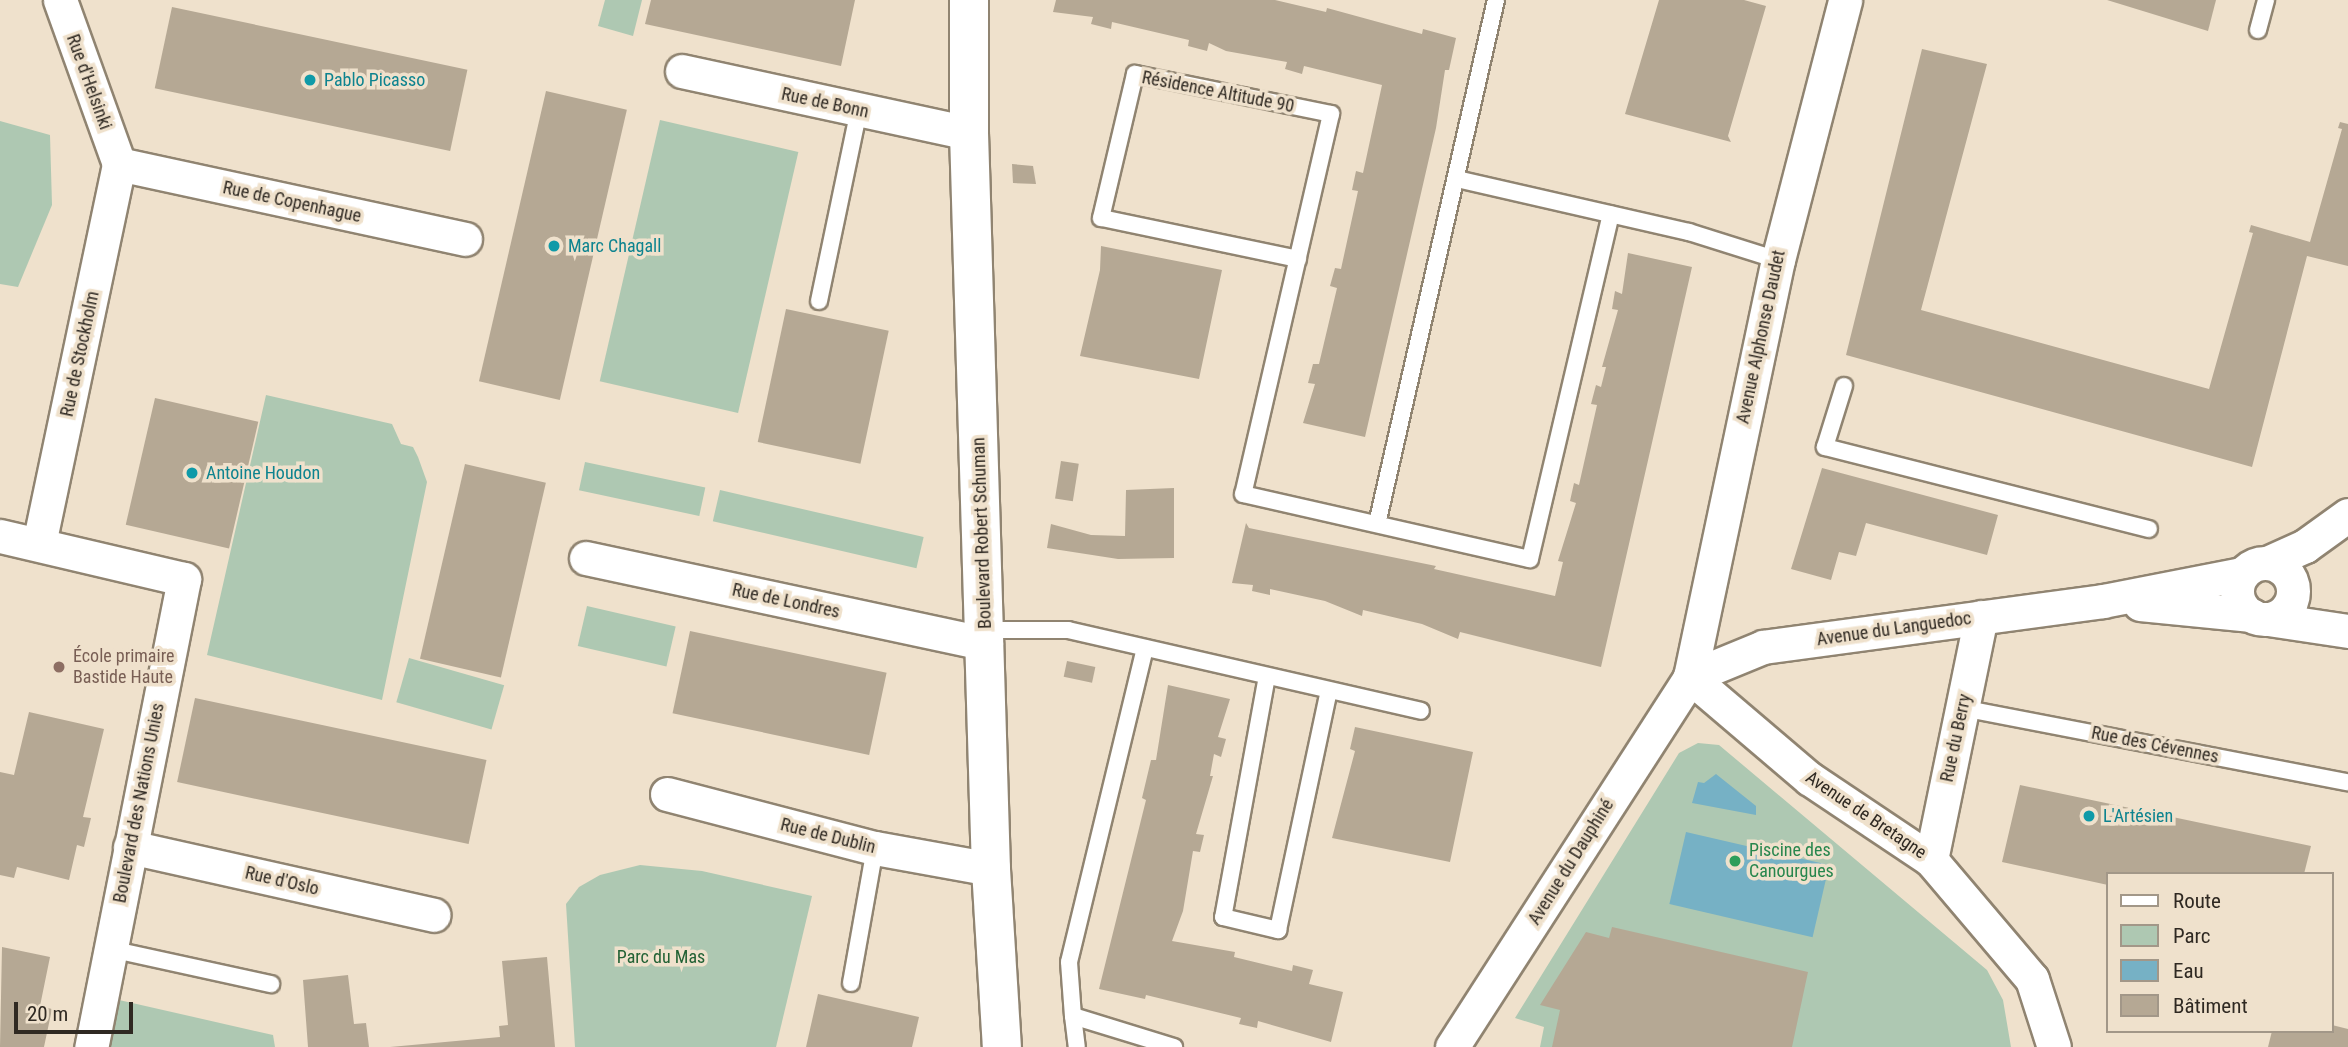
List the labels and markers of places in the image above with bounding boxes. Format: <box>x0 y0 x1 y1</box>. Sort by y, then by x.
place label: Pablo Picasso <box>324 69 425 91</box>
marker: Pablo Picasso <box>302 72 318 88</box>
place label: Marc Chagall <box>568 235 661 257</box>
marker: Marc Chagall <box>546 238 562 254</box>
place label: Antoine Houdon <box>206 462 320 484</box>
marker: Antoine Houdon <box>184 465 200 481</box>
place label: École primaire Bastide Haute <box>73 646 174 688</box>
marker: École primaire Bastide Haute <box>51 659 67 675</box>
place label: L'Artésien <box>2103 805 2173 827</box>
marker: L'Artésien <box>2081 808 2097 824</box>
place label: Piscine des Canourgues <box>1749 840 1834 882</box>
marker: Piscine des Canourgues <box>1727 853 1743 869</box>

